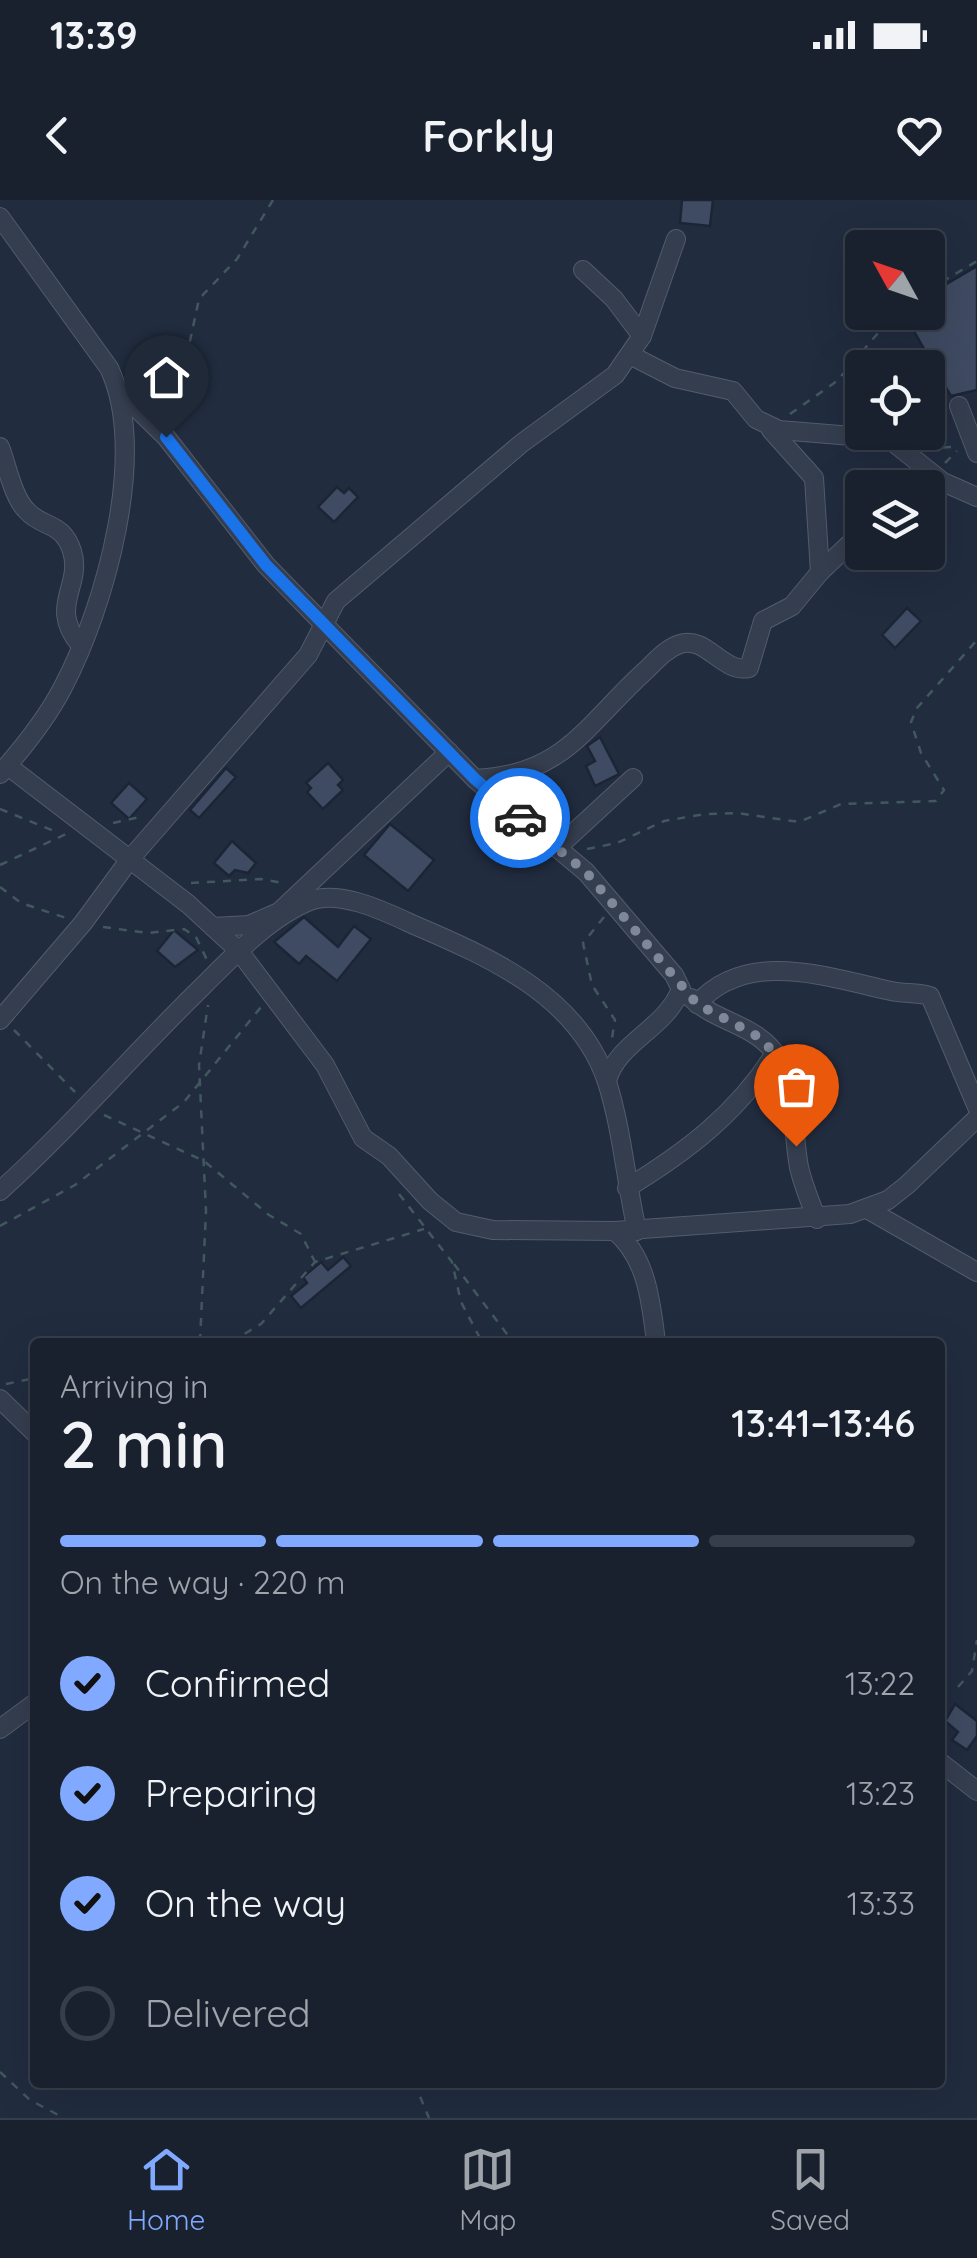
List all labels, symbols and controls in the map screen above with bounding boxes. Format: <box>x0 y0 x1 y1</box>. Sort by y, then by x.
text: 13:39 <box>50 11 138 59</box>
text: Forkly <box>422 107 555 163</box>
icon: back <box>30 108 85 163</box>
icon: heart <box>892 108 947 163</box>
north arrow <box>845 230 945 330</box>
map controls <box>845 230 945 570</box>
pin <box>124 335 209 438</box>
icon: home <box>139 350 194 405</box>
button: locate <box>845 350 945 450</box>
button: layers <box>845 470 945 570</box>
courier <box>470 768 570 868</box>
icon: car <box>493 791 548 846</box>
pin <box>754 1044 839 1147</box>
icon: bag <box>769 1059 824 1114</box>
text: Arriving in <box>60 1366 209 1406</box>
text: 13:41–13:46 <box>731 1399 915 1447</box>
text: 2 min <box>60 1403 228 1484</box>
text: On the way · 220 m <box>60 1562 345 1602</box>
icon: check <box>60 1656 115 1711</box>
text: Confirmed <box>145 1659 330 1707</box>
text: 13:22 <box>845 1663 915 1703</box>
icon: check <box>60 1766 115 1821</box>
text: Preparing <box>145 1769 317 1817</box>
text: 13:23 <box>846 1773 915 1813</box>
icon: check <box>60 1876 115 1931</box>
text: On the way <box>145 1879 346 1927</box>
text: 13:33 <box>847 1883 915 1923</box>
text: Delivered <box>145 1989 311 2037</box>
tab: Home <box>127 2142 205 2237</box>
tab: Map <box>459 2142 516 2237</box>
tab: Saved <box>770 2142 850 2237</box>

